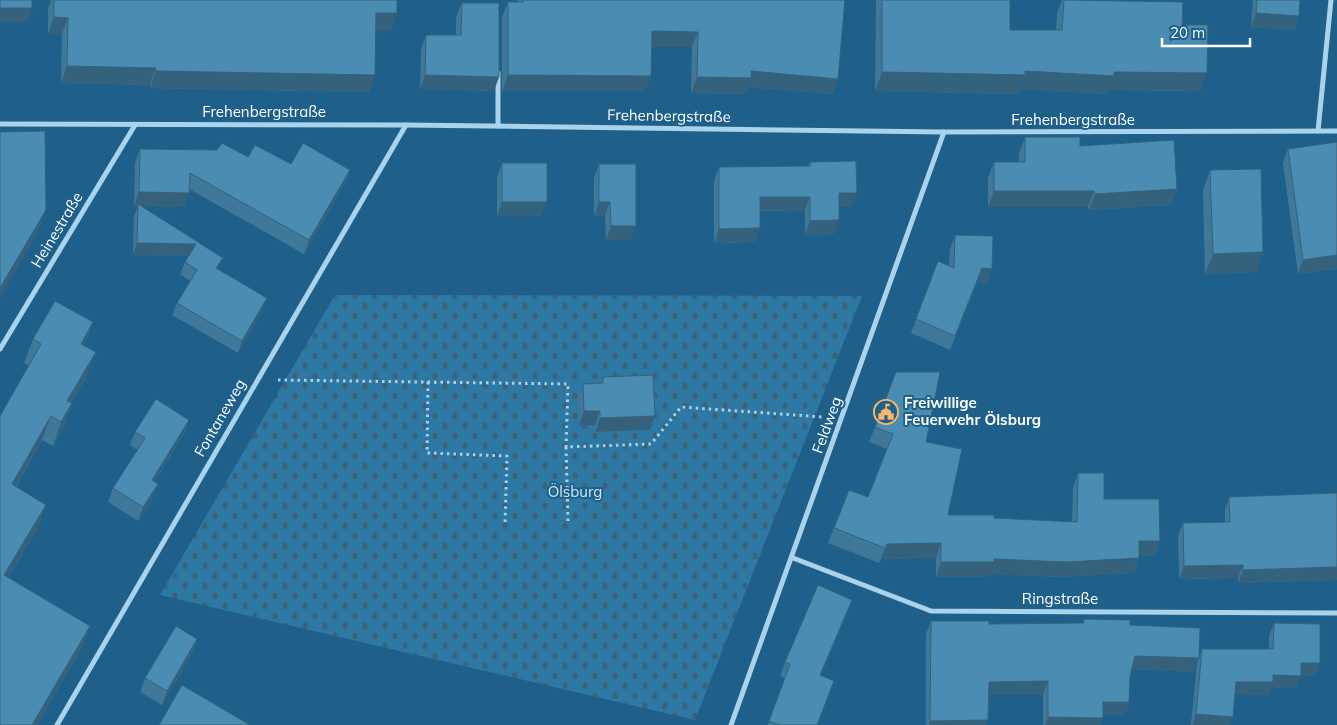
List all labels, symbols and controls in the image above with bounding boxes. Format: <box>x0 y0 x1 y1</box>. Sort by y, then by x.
scale bar <box>1162 15 1250 47</box>
text: 20 m <box>1170 23 1205 42</box>
street label: Frehenbergstraße <box>202 102 326 121</box>
street label: Frehenbergstraße <box>607 105 731 126</box>
street label: Frehenbergstraße <box>1011 110 1135 129</box>
street label: Heinestraße <box>27 188 87 271</box>
street label: Fontaneweg <box>190 375 249 460</box>
place label: Freiwillige Feuerwehr Ölsburg <box>904 393 1041 429</box>
street label: Feldweg <box>808 394 846 456</box>
public building icon: Freiwillige Feuerwehr Ölsburg <box>873 399 899 425</box>
park label: Ölsburg <box>548 482 602 501</box>
street label: Ringstraße <box>1022 589 1098 608</box>

